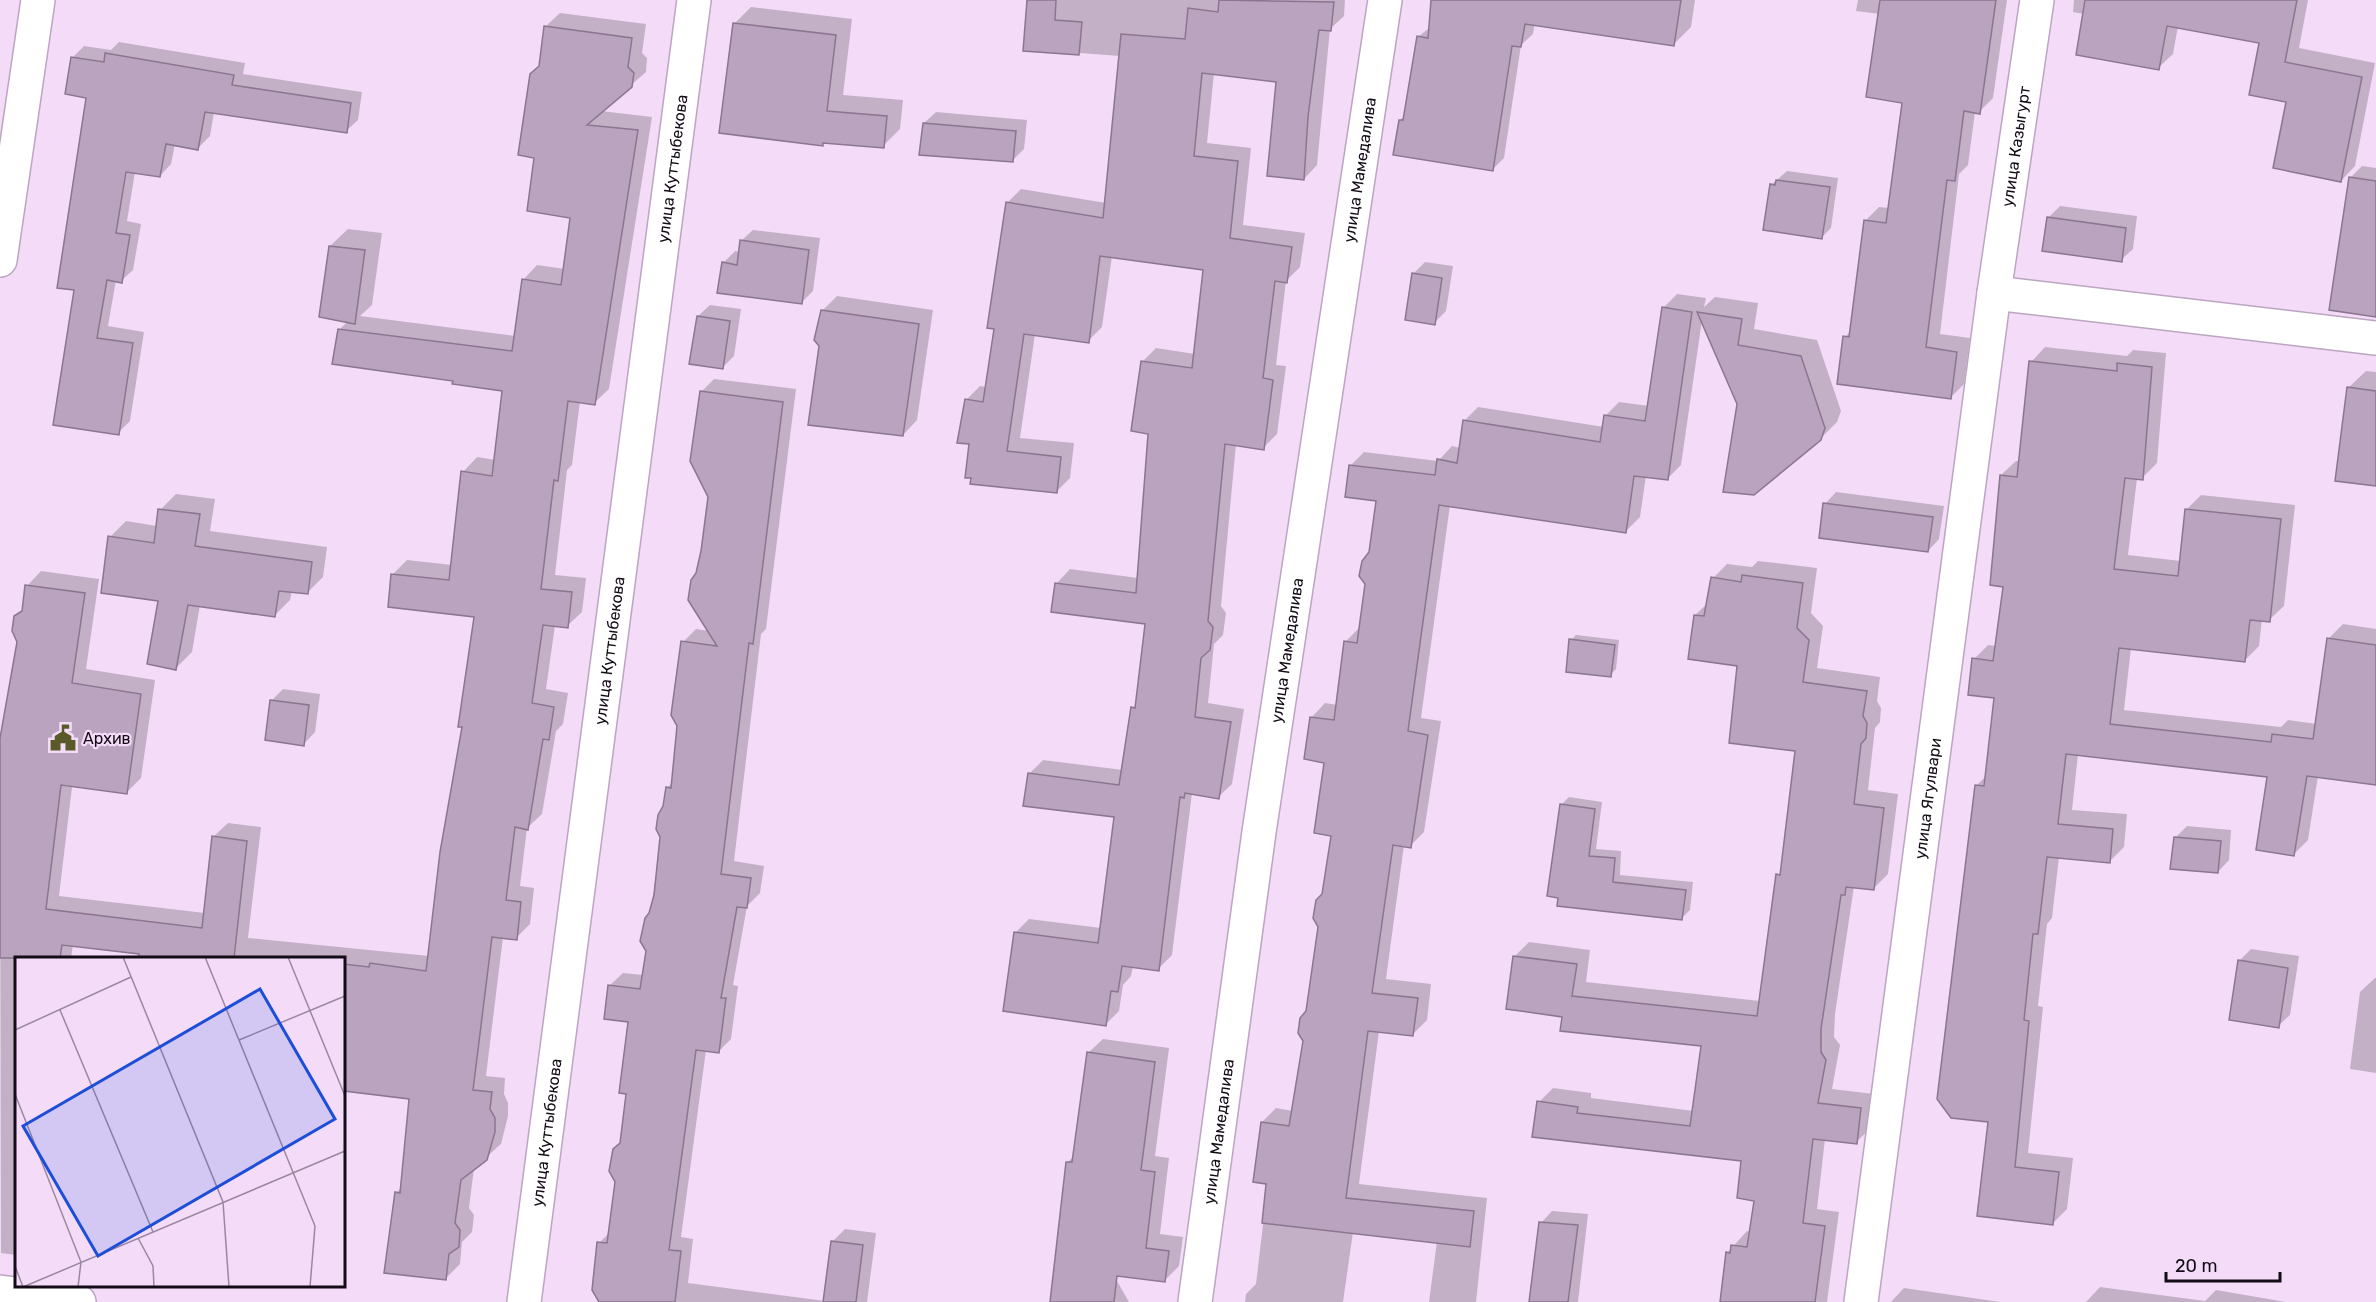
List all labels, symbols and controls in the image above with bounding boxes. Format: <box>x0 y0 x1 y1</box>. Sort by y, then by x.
street label: улица Казыгурт <box>1997 85 2034 208</box>
street label: улица Куттыбекова <box>653 93 691 244</box>
street label: улица Мамедалива <box>1339 96 1380 244</box>
street label: улица Куттыбекова <box>590 575 628 726</box>
street label: улица Мамедалива <box>1266 576 1307 724</box>
public building icon: Архив <box>48 723 78 753</box>
place label: Архив <box>83 729 131 748</box>
street label: улица Ягулвари <box>1910 737 1945 860</box>
inset map <box>15 957 345 1287</box>
street label: улица Куттыбекова <box>527 1057 565 1208</box>
street label: улица Мамедалива <box>1199 1058 1238 1206</box>
scale bar <box>2166 1245 2280 1283</box>
text: 20 m <box>2175 1255 2217 1277</box>

